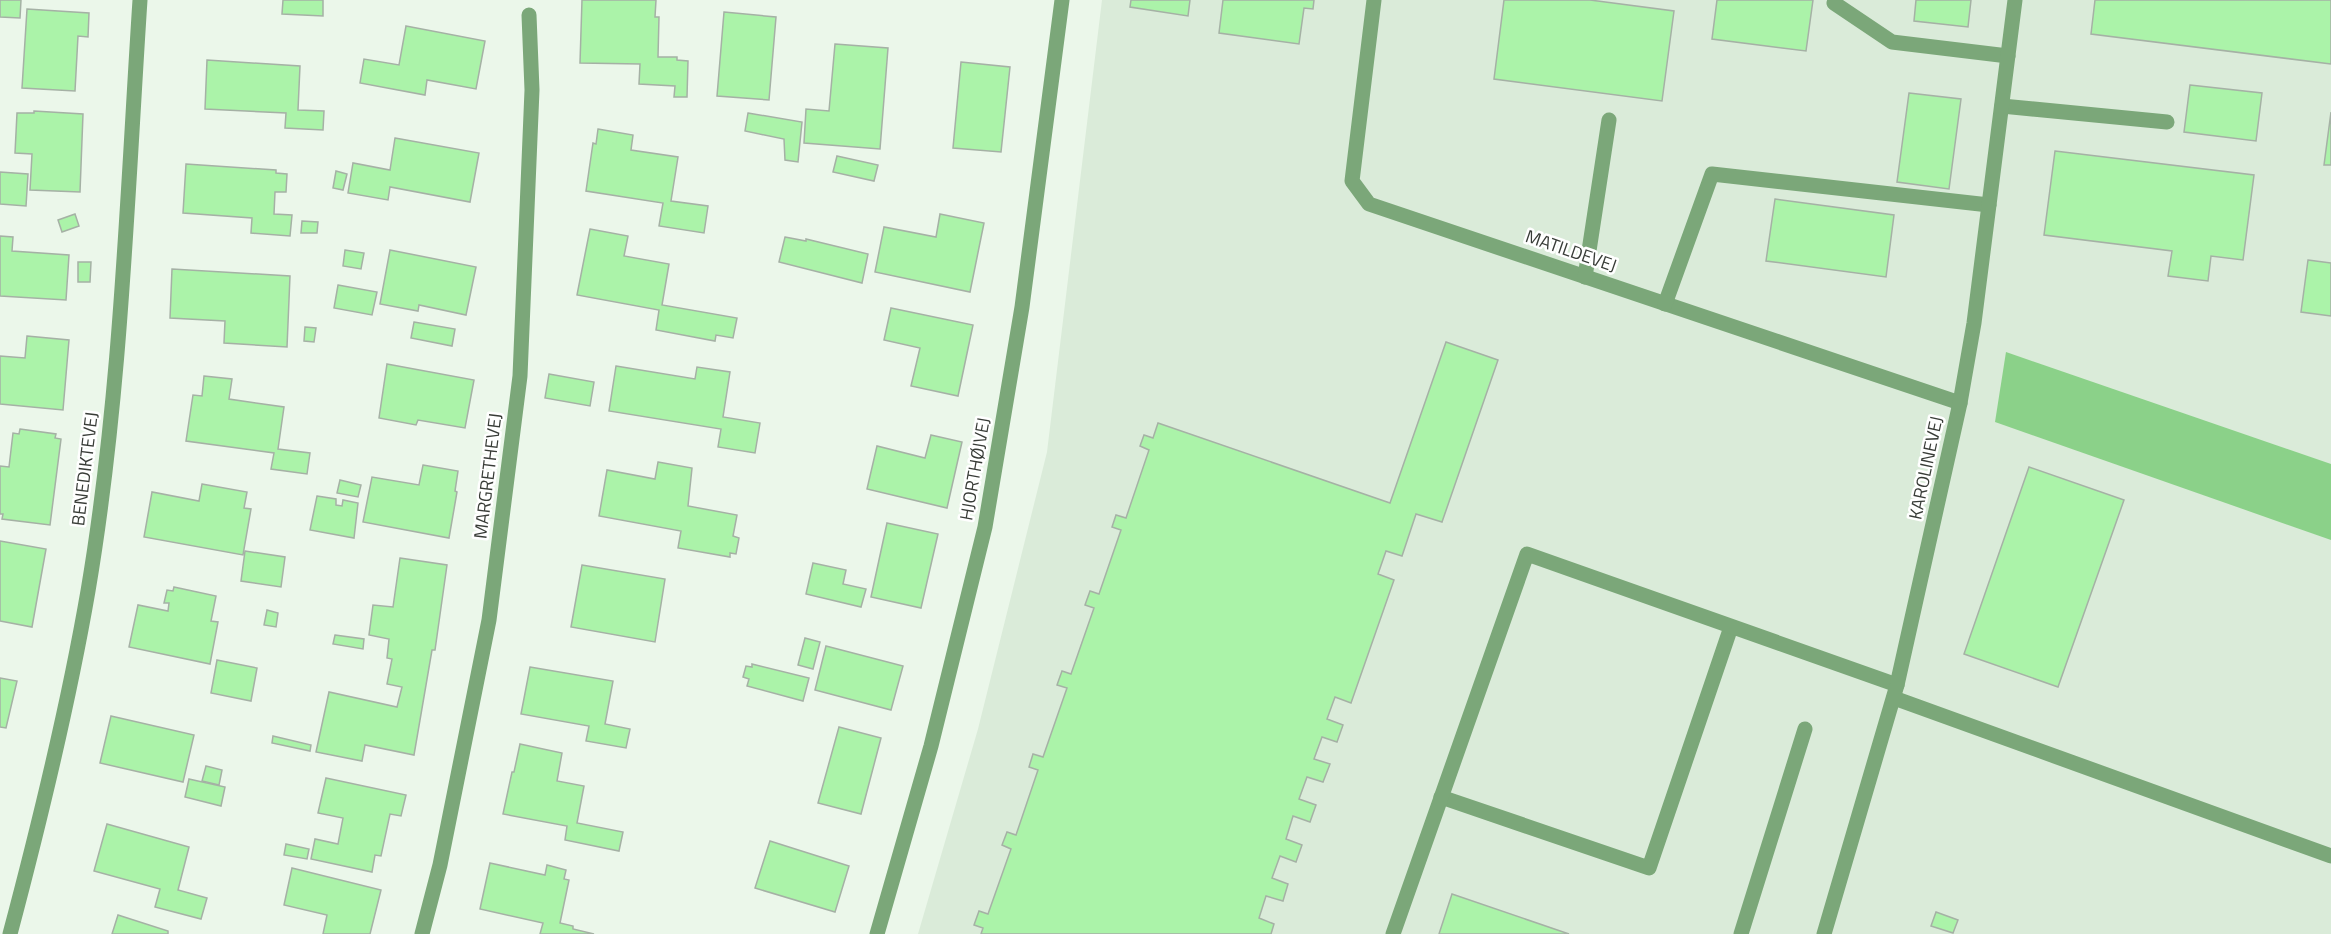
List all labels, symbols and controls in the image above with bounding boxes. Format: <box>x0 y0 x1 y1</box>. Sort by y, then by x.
street label: MATILDEVEJ <box>1522 222 1620 279</box>
street label: BENEDIKTEVEJ <box>64 410 105 527</box>
street label: MARGRETHEVEJ <box>466 412 509 540</box>
street label: KAROLINEVEJ <box>1901 414 1950 522</box>
street label: HJORTHØJVEJ <box>952 415 997 522</box>

